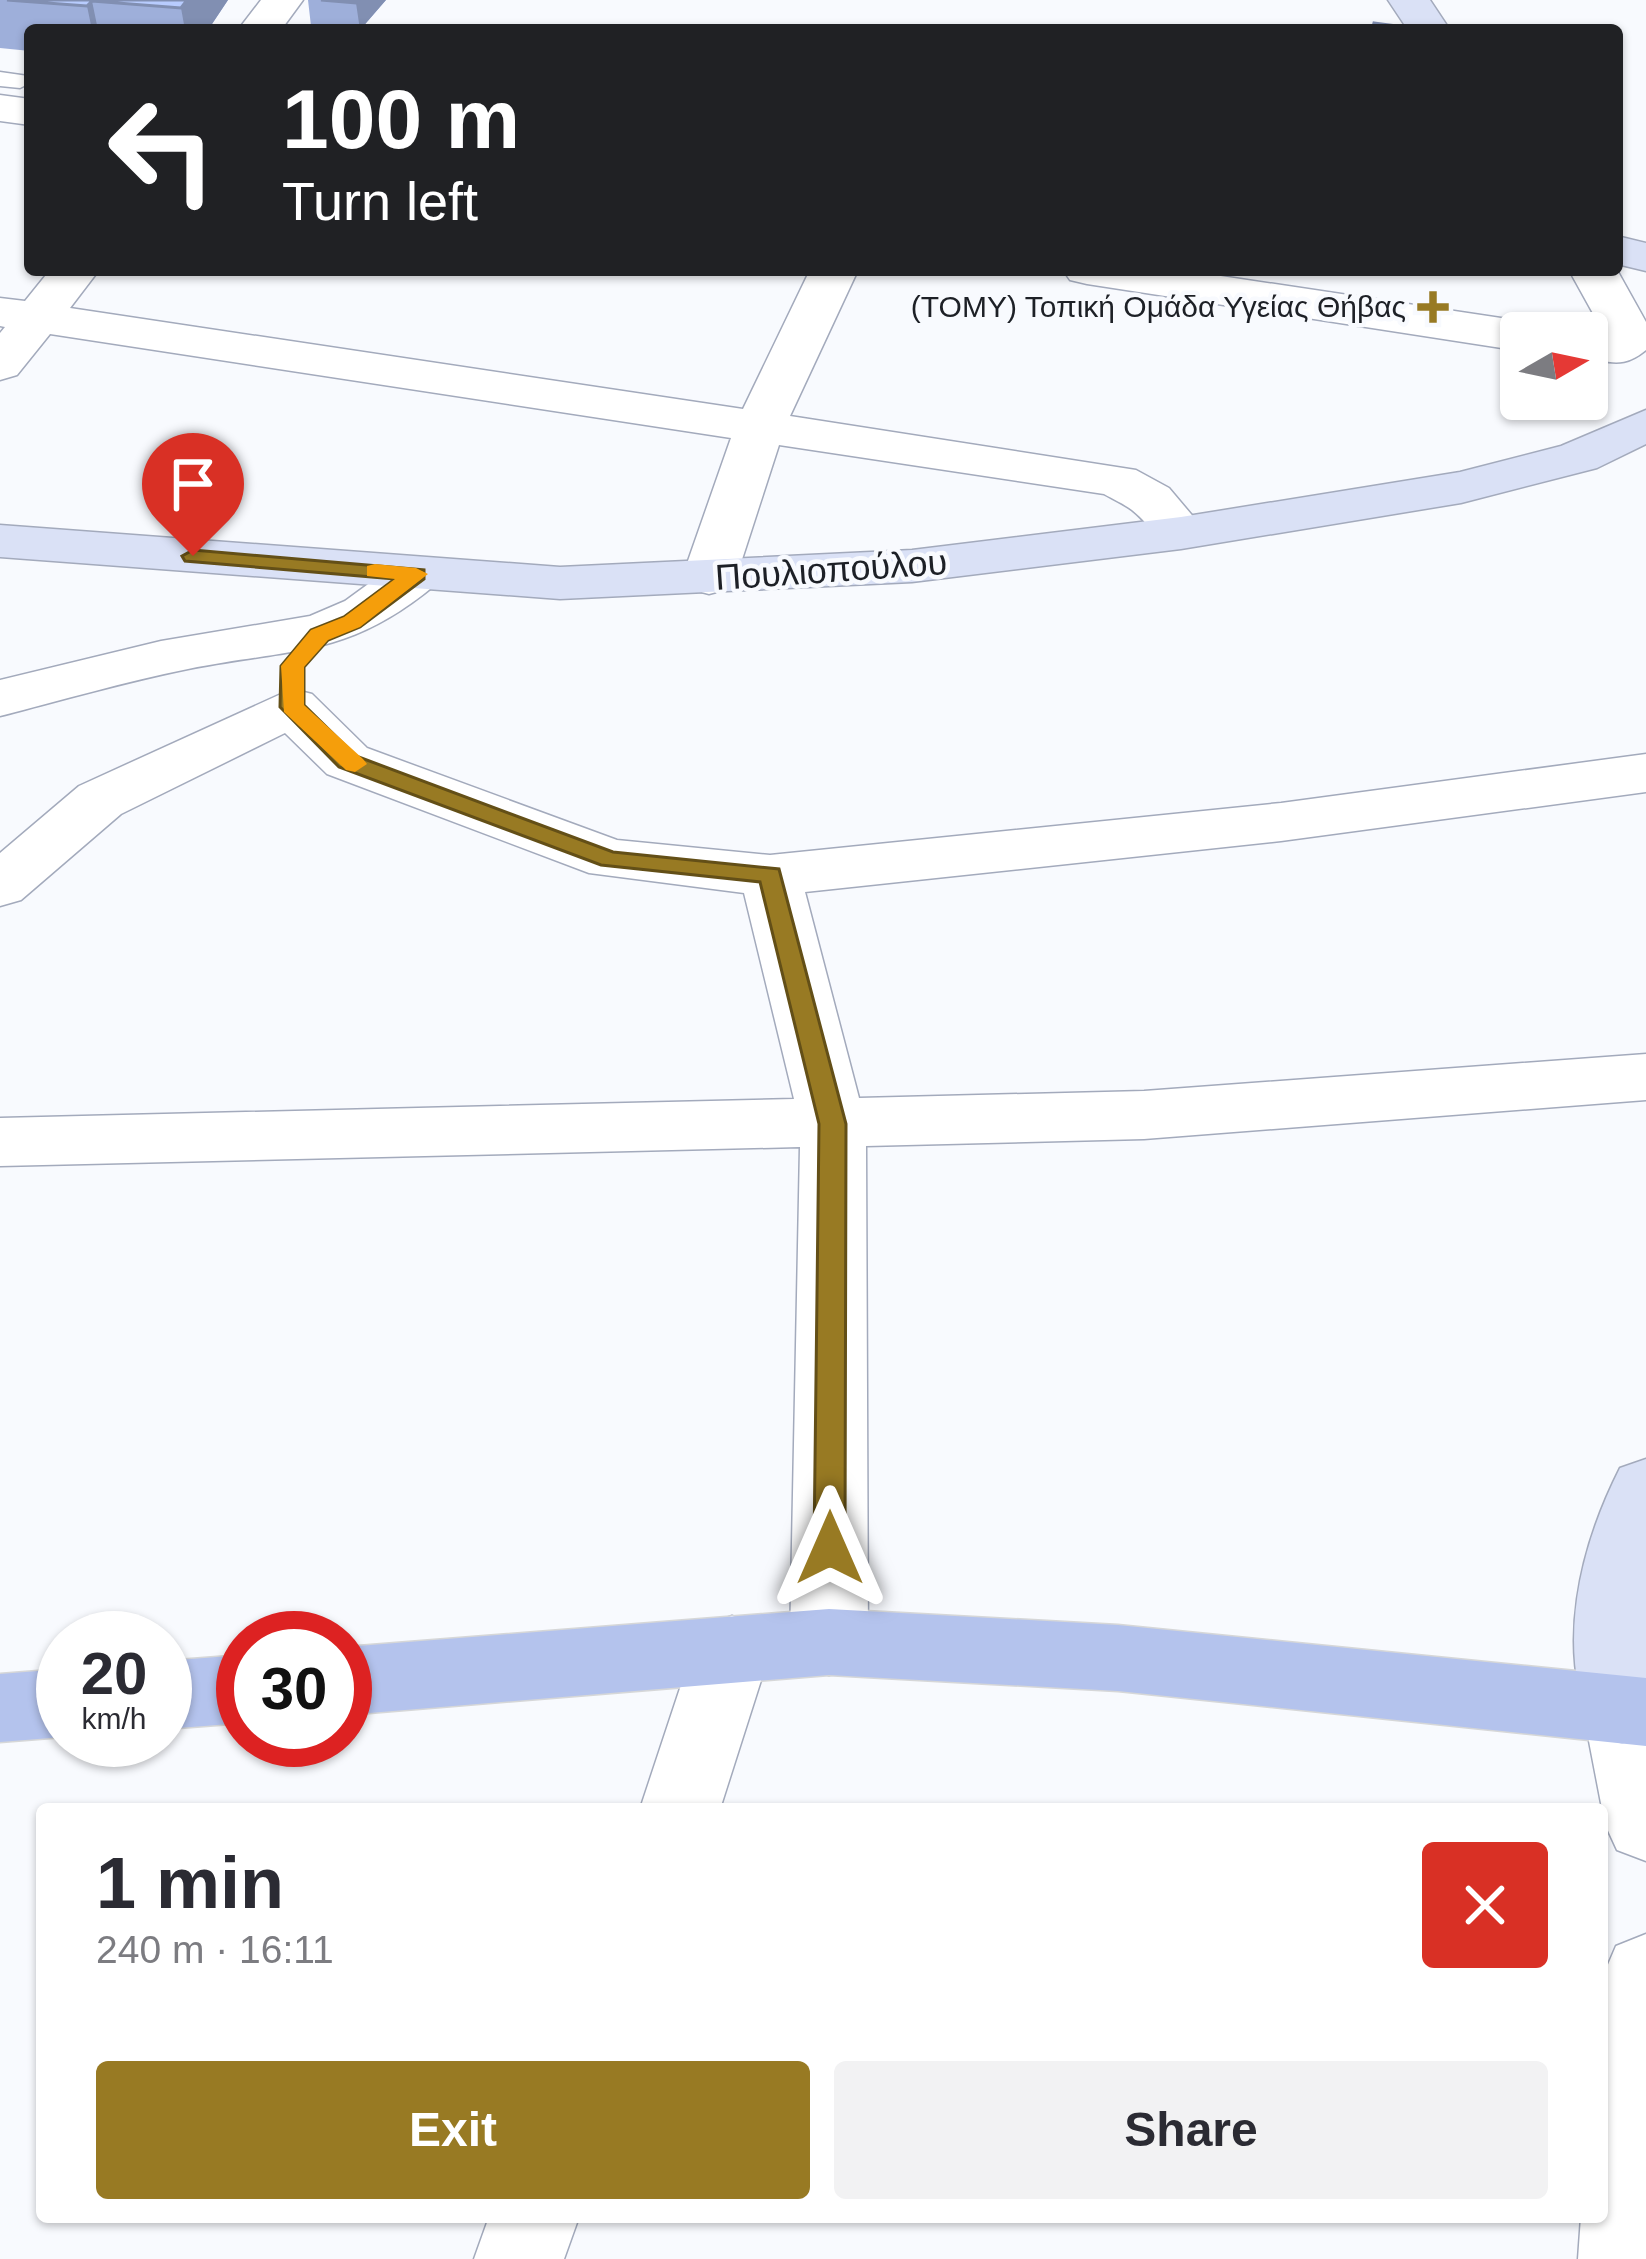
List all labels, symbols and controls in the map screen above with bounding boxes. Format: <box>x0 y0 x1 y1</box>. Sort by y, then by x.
icon: left <box>84 72 240 228</box>
text: 100 m <box>282 72 520 166</box>
text: Turn left <box>282 171 478 231</box>
place label: (ΤΟΜΥ) Τοπική Ομάδα Υγείας Θήβας <box>911 290 1406 323</box>
marker: (ΤΟΜΥ) Τοπική Ομάδα Υγείας Θήβας <box>1417 291 1449 323</box>
north arrow <box>1500 312 1608 420</box>
map controls <box>1500 312 1608 420</box>
pin <box>142 433 244 556</box>
icon: arrive <box>160 451 226 517</box>
street label: Πουλιοπούλου <box>714 541 948 598</box>
position arrow <box>767 1485 893 1611</box>
speed limit sign: 30 <box>216 1611 372 1767</box>
text: 20 <box>81 1640 147 1707</box>
text: km/h <box>81 1702 147 1735</box>
button: close <box>1422 1842 1548 1968</box>
text: 1 min <box>96 1843 284 1923</box>
text: 240 m · 16:11 <box>96 1928 334 1971</box>
button: Exit <box>96 2061 810 2199</box>
button: Share <box>834 2061 1548 2199</box>

